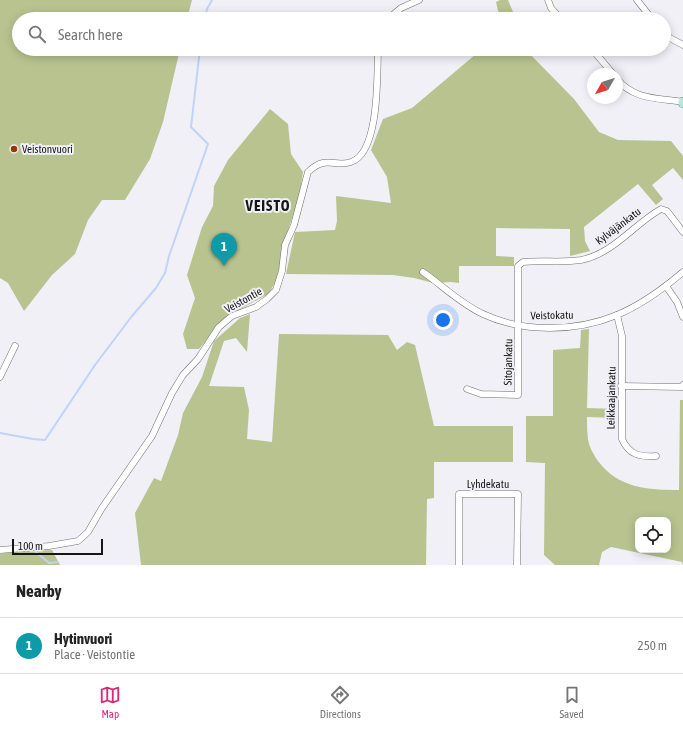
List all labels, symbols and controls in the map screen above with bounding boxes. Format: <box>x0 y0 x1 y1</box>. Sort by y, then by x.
search box <box>12 12 671 56</box>
icon: search <box>26 23 48 45</box>
text: Search here <box>58 26 123 43</box>
north arrow <box>587 68 623 104</box>
place label: Veistonvuori <box>22 143 73 155</box>
marker: Veistonvuori <box>9 144 19 154</box>
district label: VEISTO <box>245 197 290 214</box>
street label: Kylväjänkatu <box>593 205 643 247</box>
pin: 1 <box>211 233 237 266</box>
street label: Veistontie <box>222 285 264 315</box>
street label: Veistokatu <box>530 309 574 321</box>
your location <box>433 310 453 330</box>
street label: Sitojankatu <box>502 339 514 385</box>
street label: Leikkaajankatu <box>604 366 618 430</box>
street label: Lyhdekatu <box>467 478 509 490</box>
map controls <box>635 517 671 553</box>
button: locate <box>635 517 671 553</box>
scale bar <box>12 537 103 556</box>
text: 100 m <box>18 540 43 552</box>
text: Nearby <box>16 581 62 601</box>
text: Hytinvuori <box>54 630 112 647</box>
text: 1 <box>26 638 32 653</box>
text: 250 m <box>638 638 667 653</box>
text: Place · Veistontie <box>54 647 135 662</box>
tab: Map <box>99 684 121 720</box>
tab: Directions <box>320 684 361 720</box>
tab: Saved <box>559 684 584 720</box>

